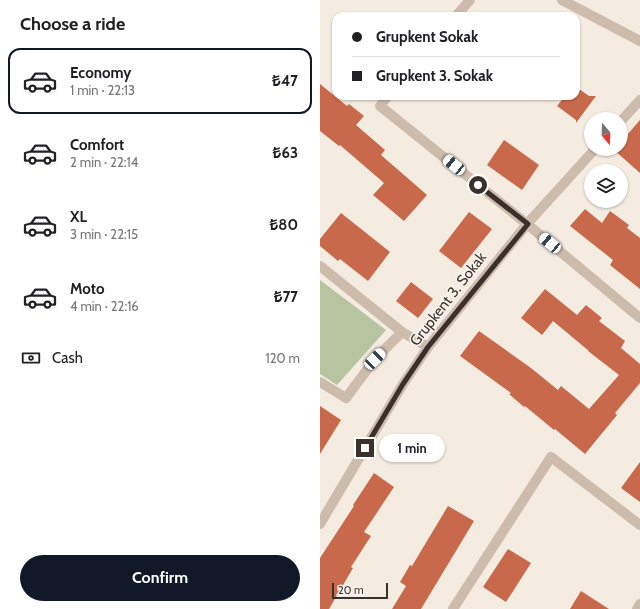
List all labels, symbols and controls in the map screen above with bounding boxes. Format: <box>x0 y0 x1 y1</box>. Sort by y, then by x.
text: Choose a ride <box>20 13 125 35</box>
text: Grupkent Sokak <box>376 28 478 46</box>
icon: car <box>22 63 58 99</box>
text: Economy <box>70 64 131 82</box>
text: Grupkent 3. Sokak <box>376 67 493 85</box>
text: ₺47 <box>272 72 298 90</box>
text: 1 min · 22:13 <box>70 82 135 98</box>
north arrow <box>584 112 628 156</box>
map controls <box>584 112 628 208</box>
icon: car <box>22 135 58 171</box>
text: Comfort <box>70 136 124 154</box>
text: ₺63 <box>273 144 298 162</box>
car <box>441 153 467 177</box>
text: 2 min · 22:14 <box>70 154 138 170</box>
button: layers <box>584 164 628 208</box>
route start <box>469 176 487 194</box>
icon: car <box>22 207 58 243</box>
text: XL <box>70 208 87 226</box>
text: ₺80 <box>269 216 298 234</box>
text: 3 min · 22:15 <box>70 226 138 242</box>
car <box>537 231 563 255</box>
street label: Grupkent 3. Sokak <box>406 248 490 349</box>
icon: car <box>22 279 58 315</box>
text: Moto <box>70 280 104 298</box>
text: ₺77 <box>274 288 298 306</box>
text: 4 min · 22:16 <box>70 298 139 314</box>
car <box>362 346 388 372</box>
icon: cash <box>20 347 42 369</box>
text: Cash <box>52 349 83 367</box>
text: 120 m <box>266 350 300 366</box>
callout: 1 min <box>379 434 445 462</box>
route end <box>356 439 374 457</box>
text: 1 min <box>397 440 427 456</box>
button: Confirm <box>20 555 300 601</box>
scale bar <box>332 581 388 600</box>
text: 20 m <box>338 583 364 597</box>

